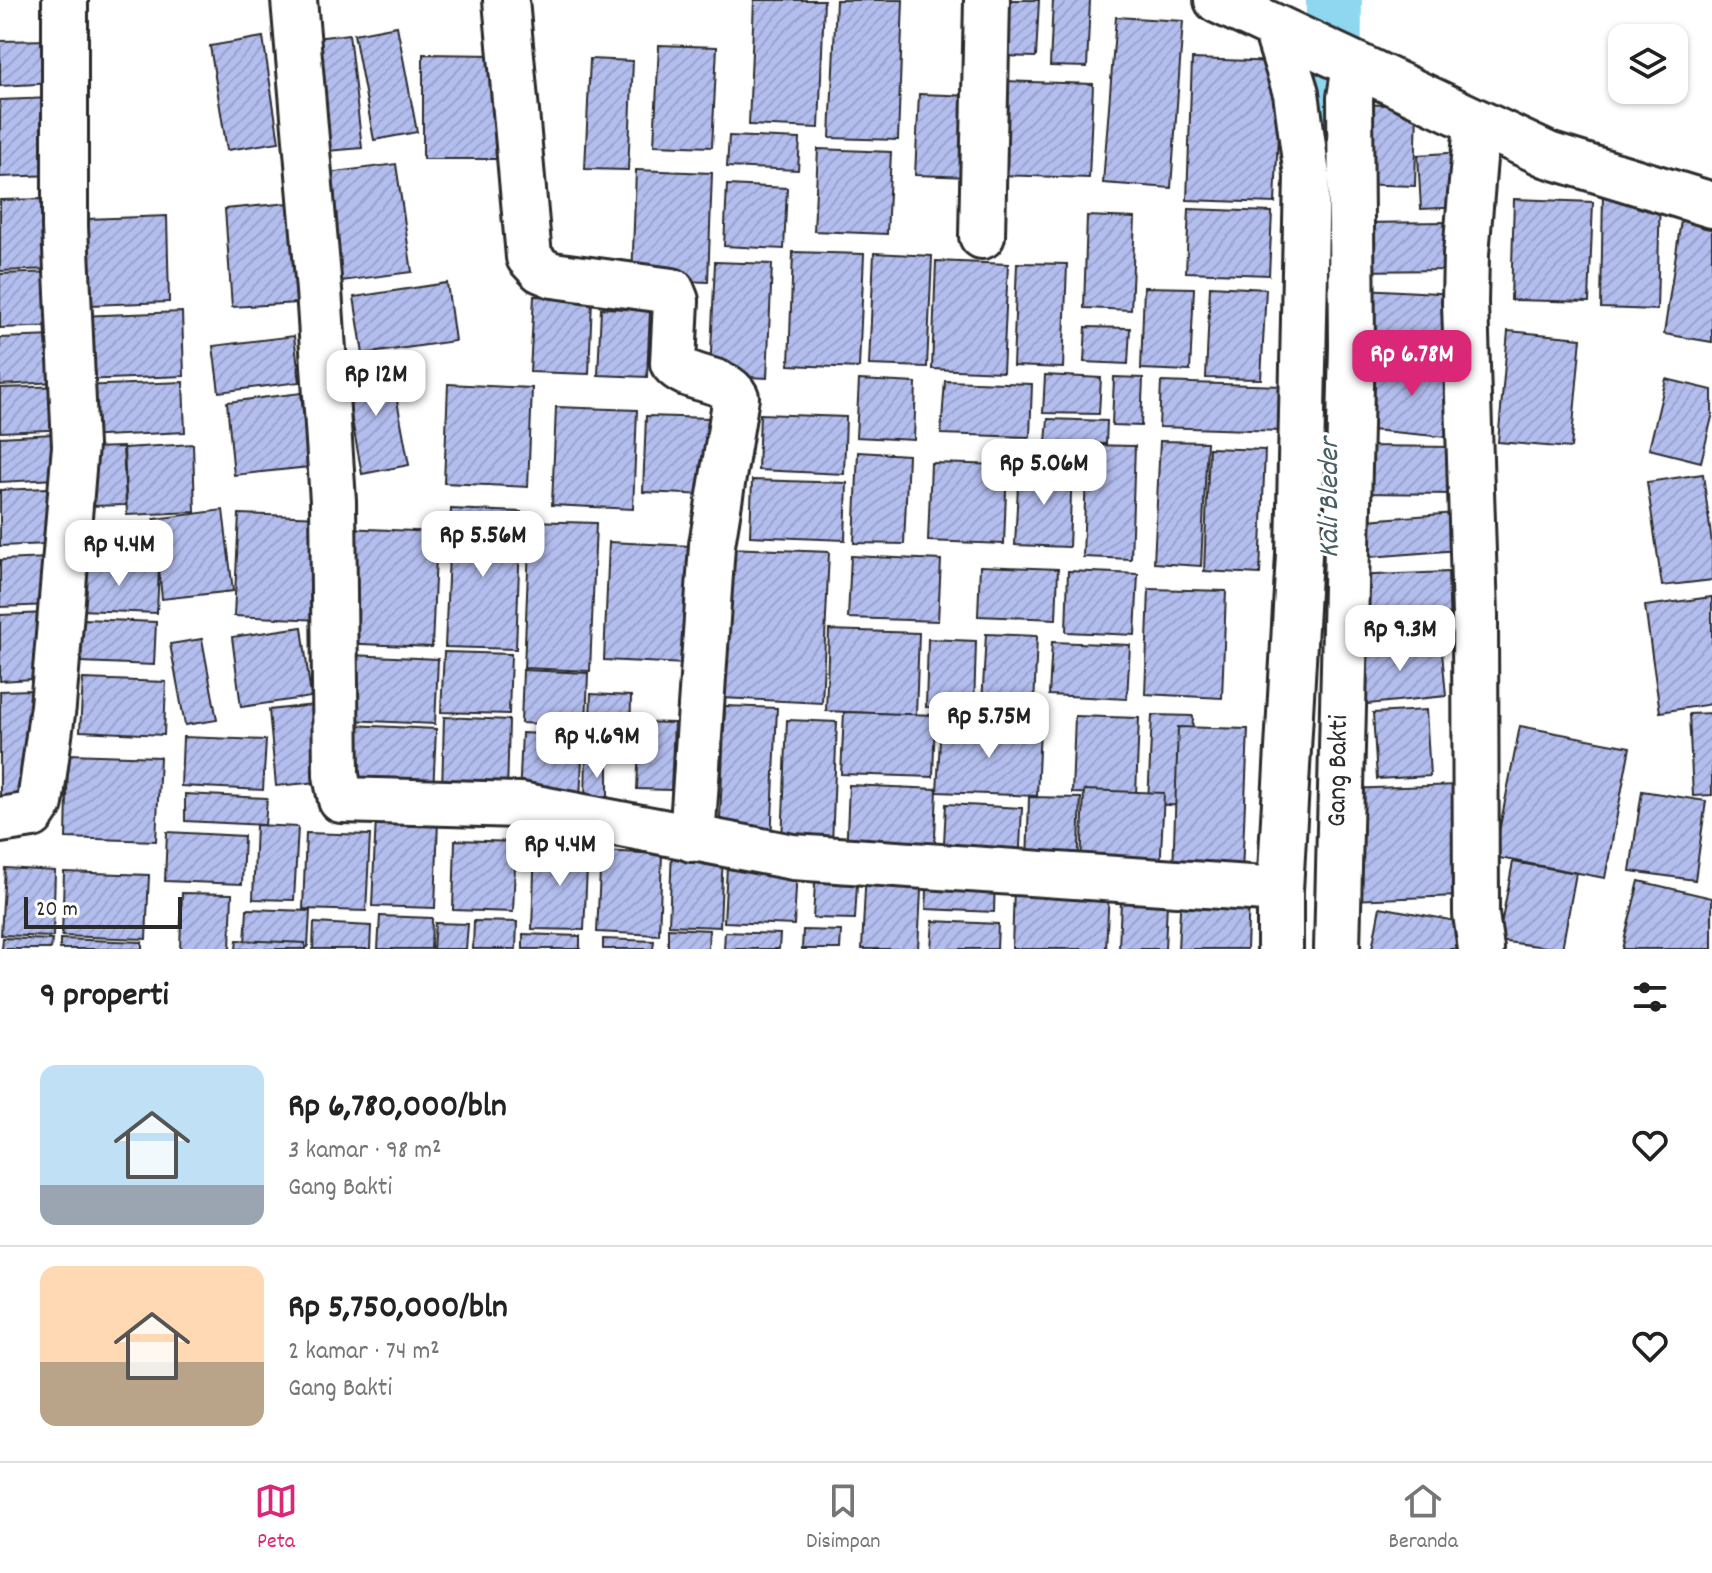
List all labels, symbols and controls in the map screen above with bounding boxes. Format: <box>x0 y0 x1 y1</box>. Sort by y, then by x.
map controls <box>1608 24 1688 104</box>
button: layers <box>1608 24 1688 104</box>
pin: Rp 6.78M <box>1329 330 1495 398</box>
text: Rp 6.78M <box>1370 337 1454 374</box>
pin: Rp 12M <box>311 350 441 418</box>
text: Rp 12M <box>345 357 407 394</box>
water label: Kali Bleder <box>1310 435 1353 558</box>
pin: Rp 5.06M <box>961 439 1127 507</box>
text: Rp 5.06M <box>999 446 1089 483</box>
pin: Rp 5.56M <box>400 511 566 579</box>
text: Rp 5.56M <box>440 518 526 555</box>
pin: Rp 4.4M <box>45 520 193 588</box>
text: Rp 4.4M <box>83 527 155 564</box>
pin: Rp 9.3M <box>1326 605 1474 673</box>
text: Rp 9.3M <box>1363 612 1437 649</box>
pin: Rp 5.75M <box>906 692 1072 760</box>
text: Rp 5.75M <box>947 699 1031 736</box>
pin: Rp 4.69M <box>514 712 680 780</box>
street label: Gang Bakti <box>1319 715 1361 827</box>
text: Rp 4.69M <box>554 719 640 756</box>
pin: Rp 4.4M <box>486 820 634 888</box>
text: Rp 4.4M <box>524 827 596 864</box>
scale bar <box>24 893 182 929</box>
text: 20 m <box>36 895 78 926</box>
text: 9 properti <box>40 973 169 1022</box>
icon: filters <box>1628 975 1672 1019</box>
text: Rp 6,780,000/bln <box>288 1084 507 1133</box>
icon: home <box>104 1097 200 1193</box>
icon: heart <box>1628 1123 1672 1167</box>
text: 3 kamar · 98 m² <box>288 1133 442 1170</box>
text: Gang Bakti <box>288 1170 392 1207</box>
text: Rp 5,750,000/bln <box>288 1285 508 1334</box>
icon: home <box>104 1298 200 1394</box>
icon: heart <box>1628 1324 1672 1368</box>
text: 2 kamar · 74 m² <box>288 1334 440 1371</box>
text: Gang Bakti <box>288 1371 392 1408</box>
tab: Peta <box>254 1479 298 1558</box>
tab: Disimpan <box>806 1479 881 1558</box>
tab: Beranda <box>1389 1479 1458 1558</box>

